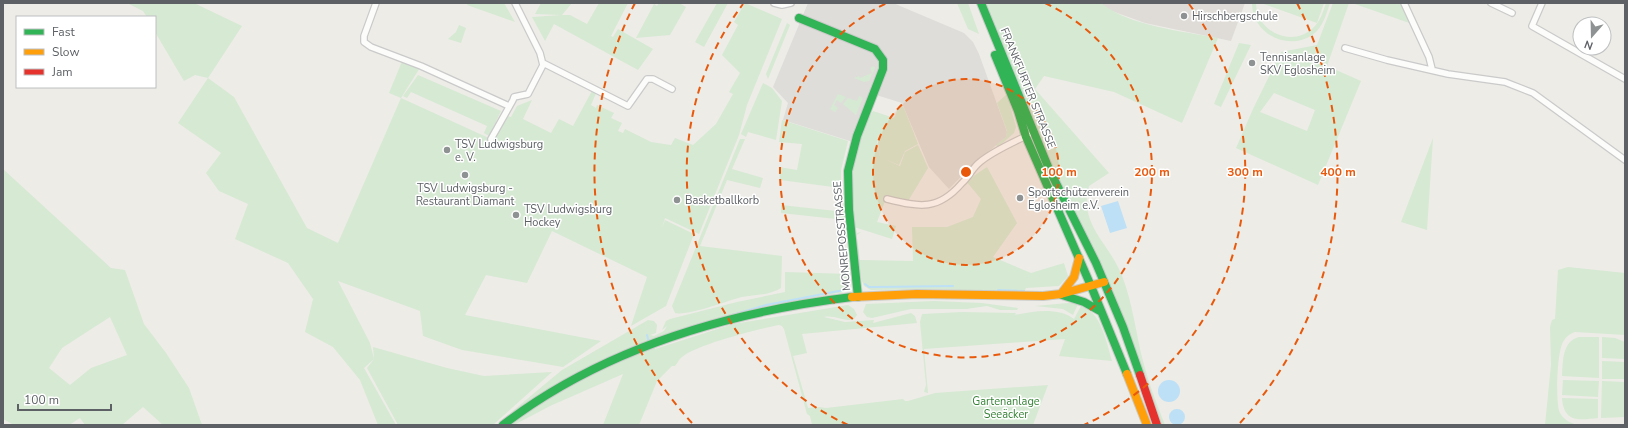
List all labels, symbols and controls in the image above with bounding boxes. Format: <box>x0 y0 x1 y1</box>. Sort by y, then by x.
place label: Hirschbergschule <box>1192 9 1278 24</box>
marker: Hirschbergschule <box>1179 11 1189 21</box>
legend <box>16 16 156 88</box>
north arrow <box>1572 16 1612 56</box>
text: Fast <box>52 24 75 40</box>
street label: FRANKFURTER STRASSE <box>997 25 1059 151</box>
text: N <box>1582 36 1595 53</box>
text: Slow <box>52 44 80 60</box>
place label: Tennisanlage SKV Eglosheim <box>1260 50 1335 78</box>
marker: Tennisanlage SKV Eglosheim <box>1247 58 1257 68</box>
text: Jam <box>51 64 73 80</box>
place label: TSV Ludwigsburg e. V. <box>455 137 543 165</box>
marker: TSV Ludwigsburg e. V. <box>442 145 452 155</box>
text: 100 m <box>1041 164 1077 180</box>
text: 200 m <box>1134 164 1170 180</box>
text: 300 m <box>1227 164 1263 180</box>
text: 400 m <box>1320 164 1356 180</box>
centre of rings <box>959 165 973 179</box>
marker: TSV Ludwigsburg - Restaurant Diamant <box>460 170 470 180</box>
street label: MONREPOSSTRASSE <box>830 180 854 292</box>
place label: TSV Ludwigsburg - Restaurant Diamant <box>416 181 514 209</box>
place label: Sportschützenverein Eglosheim e.V. <box>1028 185 1129 213</box>
place label: Basketballkorb <box>685 193 759 208</box>
marker: Sportschützenverein Eglosheim e.V. <box>1015 193 1025 203</box>
marker: Basketballkorb <box>672 195 682 205</box>
place label: TSV Ludwigsburg Hockey <box>524 202 612 230</box>
marker: TSV Ludwigsburg Hockey <box>511 210 521 220</box>
scale bar <box>18 386 111 412</box>
text: 100 m <box>24 392 59 408</box>
park label: Gartenanlage Seeäcker <box>972 394 1040 422</box>

